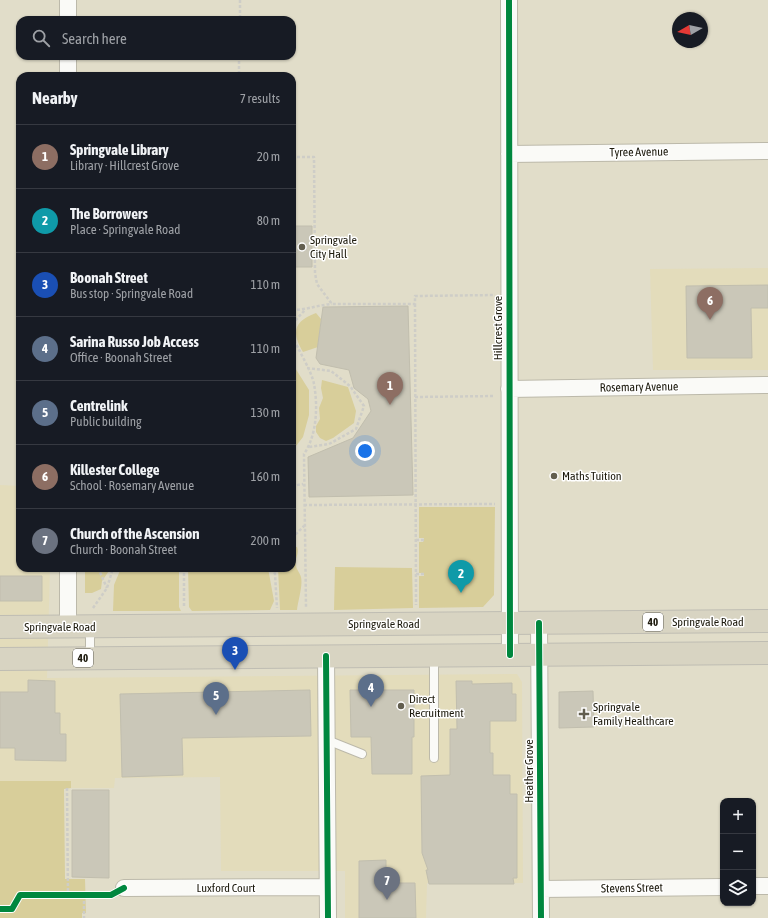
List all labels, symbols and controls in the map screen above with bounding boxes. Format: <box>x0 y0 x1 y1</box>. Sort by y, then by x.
north arrow <box>672 12 708 48</box>
search box <box>16 16 296 60</box>
icon: search <box>30 27 52 49</box>
text: Search here <box>62 30 127 47</box>
text: Nearby <box>32 88 78 108</box>
text: 7 results <box>240 91 280 106</box>
text: Springvale Library <box>70 141 169 158</box>
street label: Tyree Avenue <box>609 144 669 160</box>
text: 1 <box>42 149 48 164</box>
text: 20 m <box>257 149 280 164</box>
text: Library · Hillcrest Grove <box>70 158 179 173</box>
text: The Borrowers <box>70 205 148 222</box>
text: 2 <box>42 213 48 228</box>
text: 80 m <box>257 213 280 228</box>
text: Place · Springvale Road <box>70 222 180 237</box>
place label: Springvale City Hall <box>310 233 357 261</box>
marker: Springvale City Hall <box>297 242 307 252</box>
text: Boonah Street <box>70 269 148 286</box>
text: 3 <box>42 277 48 292</box>
text: 110 m <box>251 277 280 292</box>
text: Bus stop · Springvale Road <box>70 286 193 301</box>
pin: 6 <box>697 287 723 320</box>
street label: Hillcrest Grove <box>491 296 505 360</box>
text: Sarina Russo Job Access <box>70 333 199 350</box>
text: 4 <box>42 341 48 356</box>
text: 110 m <box>251 341 280 356</box>
text: Office · Boonah Street <box>70 350 172 365</box>
pin: 1 <box>377 372 403 405</box>
street label: Rosemary Avenue <box>599 379 679 395</box>
text: Centrelink <box>70 397 128 414</box>
text: 5 <box>42 405 48 420</box>
text: 130 m <box>251 405 280 420</box>
text: Public building <box>70 414 142 429</box>
your location <box>355 441 375 461</box>
text: Killester College <box>70 461 160 478</box>
text: 6 <box>42 469 48 484</box>
text: 160 m <box>251 469 280 484</box>
place label: Maths Tuition <box>562 469 622 483</box>
marker: Maths Tuition <box>549 471 559 481</box>
text: School · Rosemary Avenue <box>70 478 194 493</box>
text: Church of the Ascension <box>70 525 200 542</box>
text: 7 <box>42 533 48 548</box>
text: 200 m <box>251 533 280 548</box>
text: Church · Boonah Street <box>70 542 177 557</box>
pin: 2 <box>448 560 474 593</box>
road number: 40 <box>643 613 663 631</box>
street label: Springvale Road <box>672 615 744 629</box>
street label: Springvale Road <box>348 617 420 631</box>
street label: Springvale Road <box>24 620 96 634</box>
pin: 3 <box>222 637 248 670</box>
road number: 40 <box>73 649 93 667</box>
pin: 4 <box>358 674 384 707</box>
pin: 5 <box>203 682 229 715</box>
place label: Direct Recruitment <box>409 692 464 720</box>
place label: Springvale Family Healthcare <box>593 700 674 728</box>
marker: Direct Recruitment <box>396 701 406 711</box>
marker: Springvale Family Healthcare <box>578 708 590 720</box>
street label: Heather Grove <box>522 739 536 803</box>
map controls <box>720 798 756 906</box>
button: + <box>720 798 756 834</box>
button: − <box>720 834 756 870</box>
pin: 7 <box>374 867 400 900</box>
button: layers <box>720 870 756 906</box>
street label: Stevens Street <box>601 880 664 896</box>
street label: Luxford Court <box>197 881 256 895</box>

